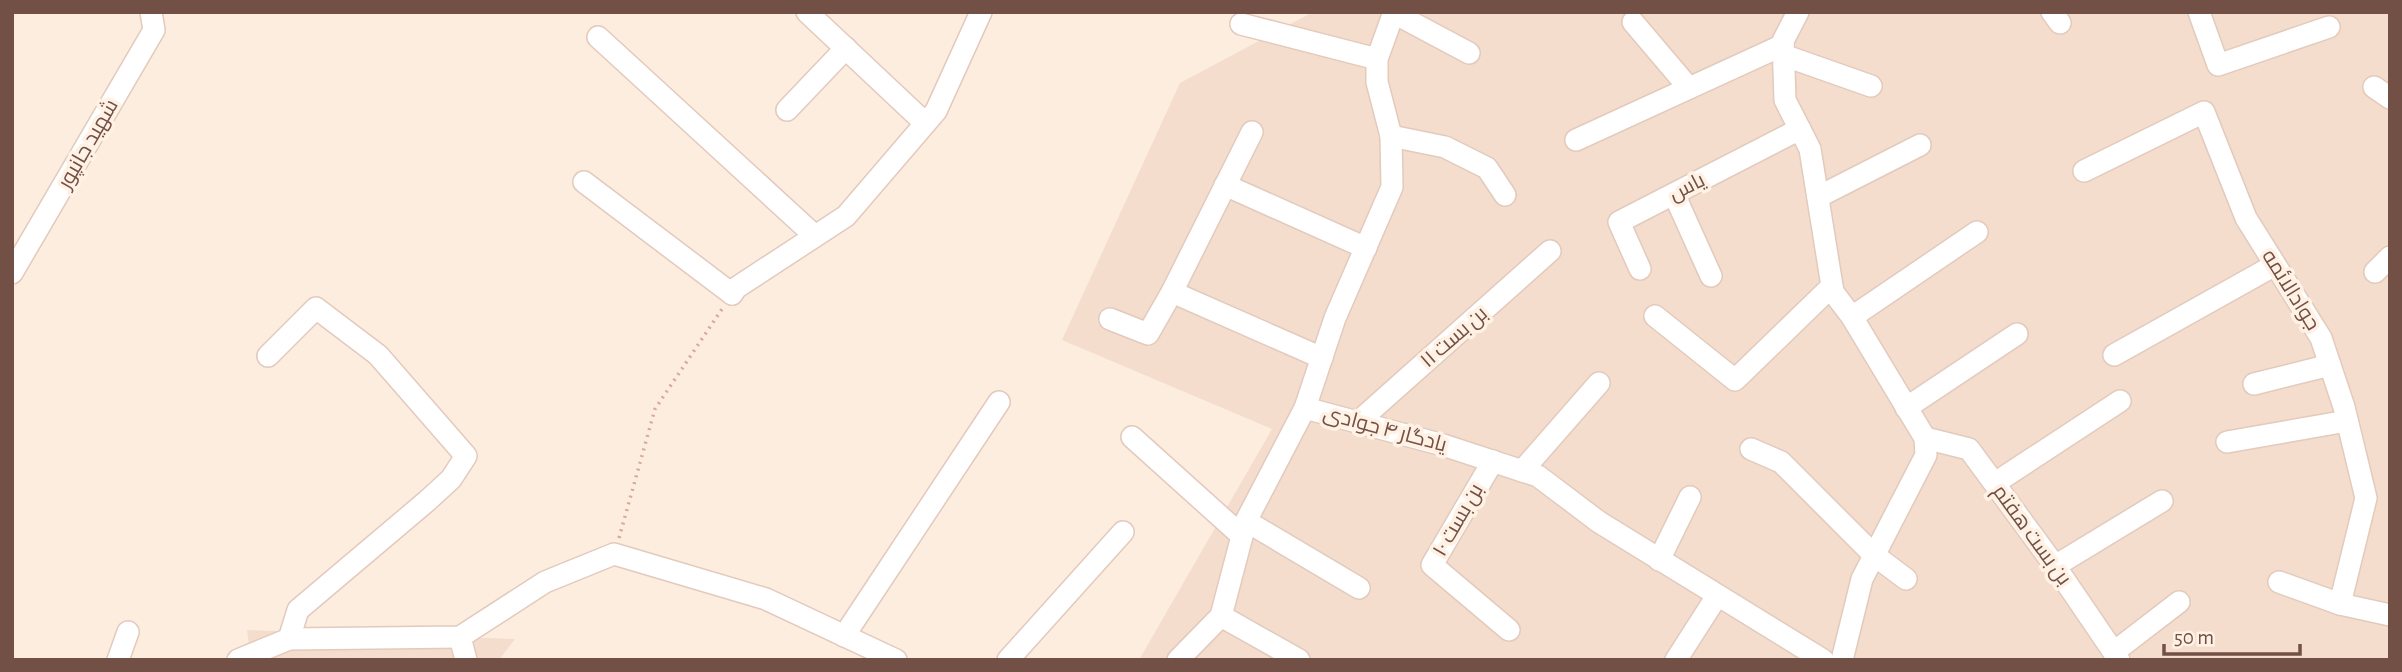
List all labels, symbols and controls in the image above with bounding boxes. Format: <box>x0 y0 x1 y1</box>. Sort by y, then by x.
street label: شهید جانپور <box>54 96 124 194</box>
street label: یاس <box>1666 169 1710 207</box>
street label: جوادالائمه <box>2257 246 2324 335</box>
street label: بن بست ۱۱ <box>1417 302 1493 373</box>
street label: یادگار ۴ جوادی <box>1320 402 1449 458</box>
street label: بن بست ۱۰ <box>1429 480 1489 561</box>
street label: بن بست هفتم <box>1986 481 2075 591</box>
scale bar <box>2164 612 2300 656</box>
text: 50 m <box>2174 627 2214 648</box>

